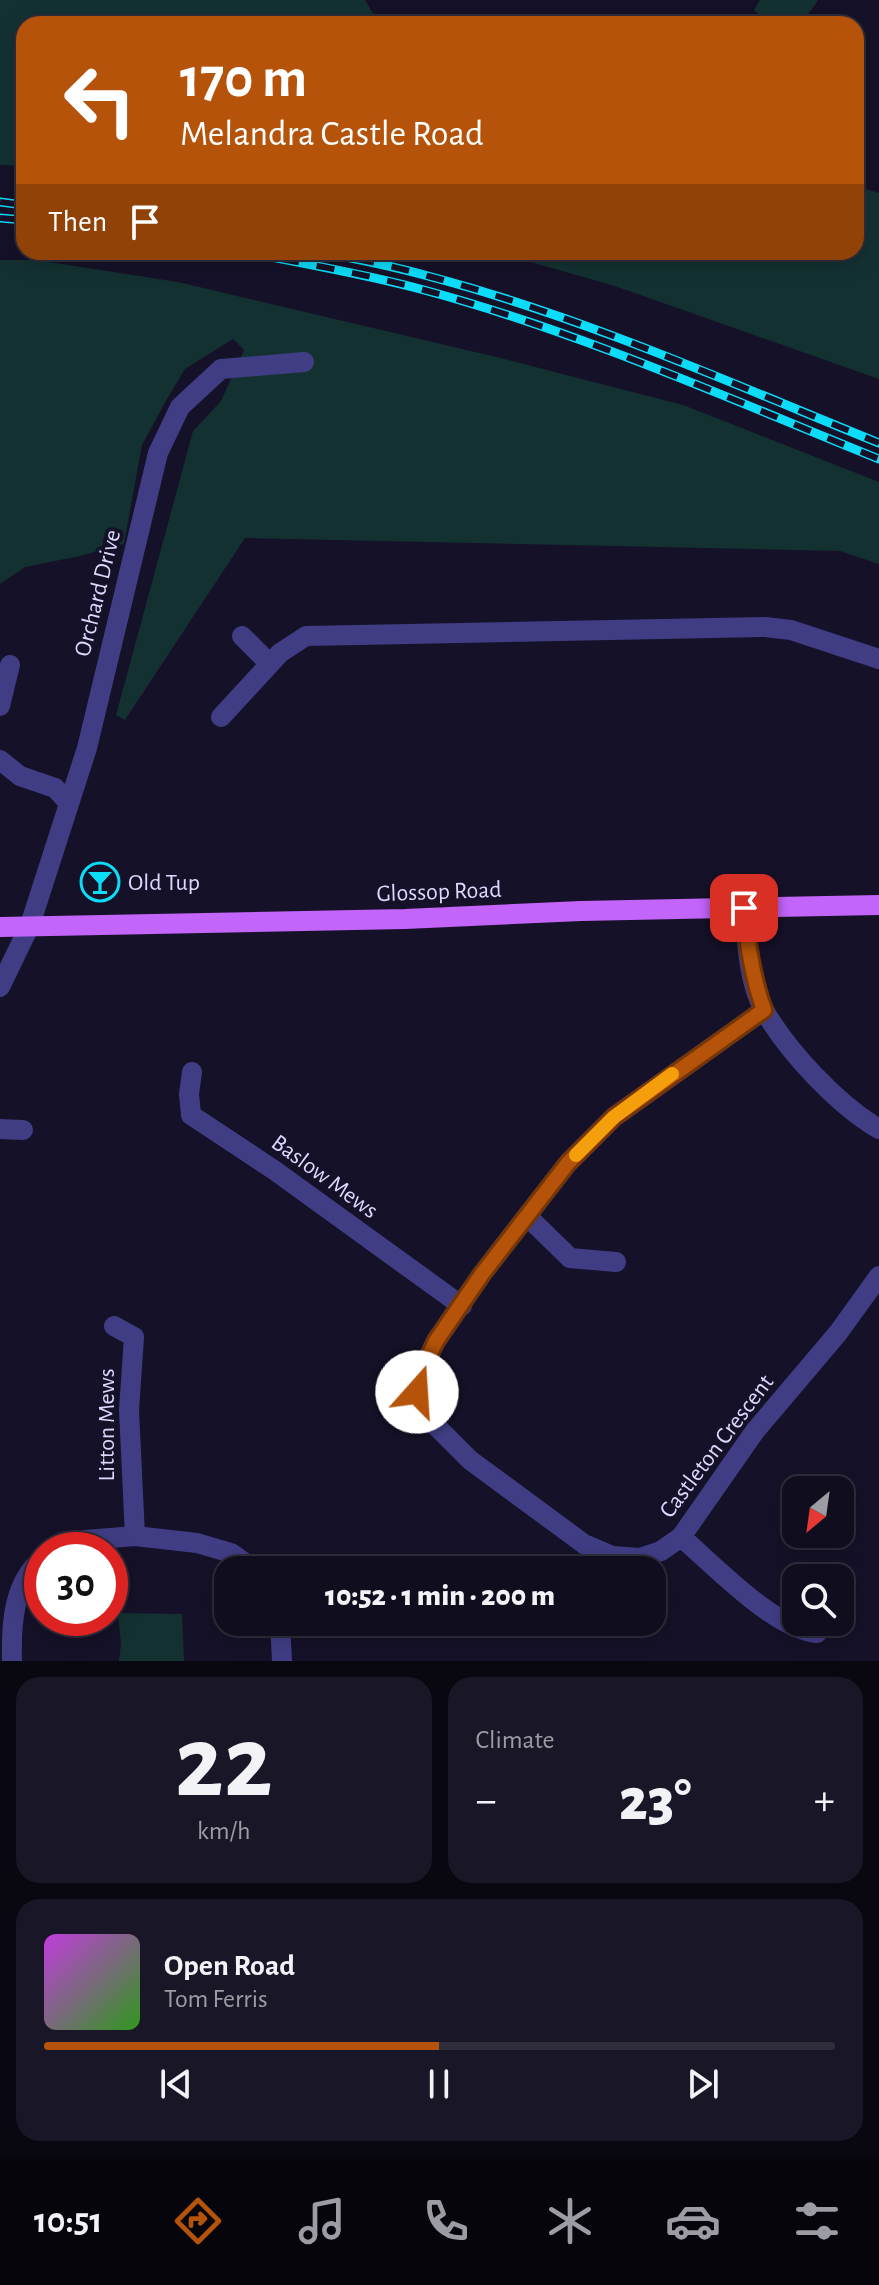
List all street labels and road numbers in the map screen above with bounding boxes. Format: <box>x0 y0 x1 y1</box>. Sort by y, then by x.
street label: Orchard Drive <box>71 527 125 659</box>
street label: Glossop Road <box>376 878 502 906</box>
street label: Baslow Mews <box>267 1130 382 1223</box>
street label: Litton Mews <box>95 1368 119 1482</box>
street label: Castleton Crescent <box>655 1370 778 1523</box>

